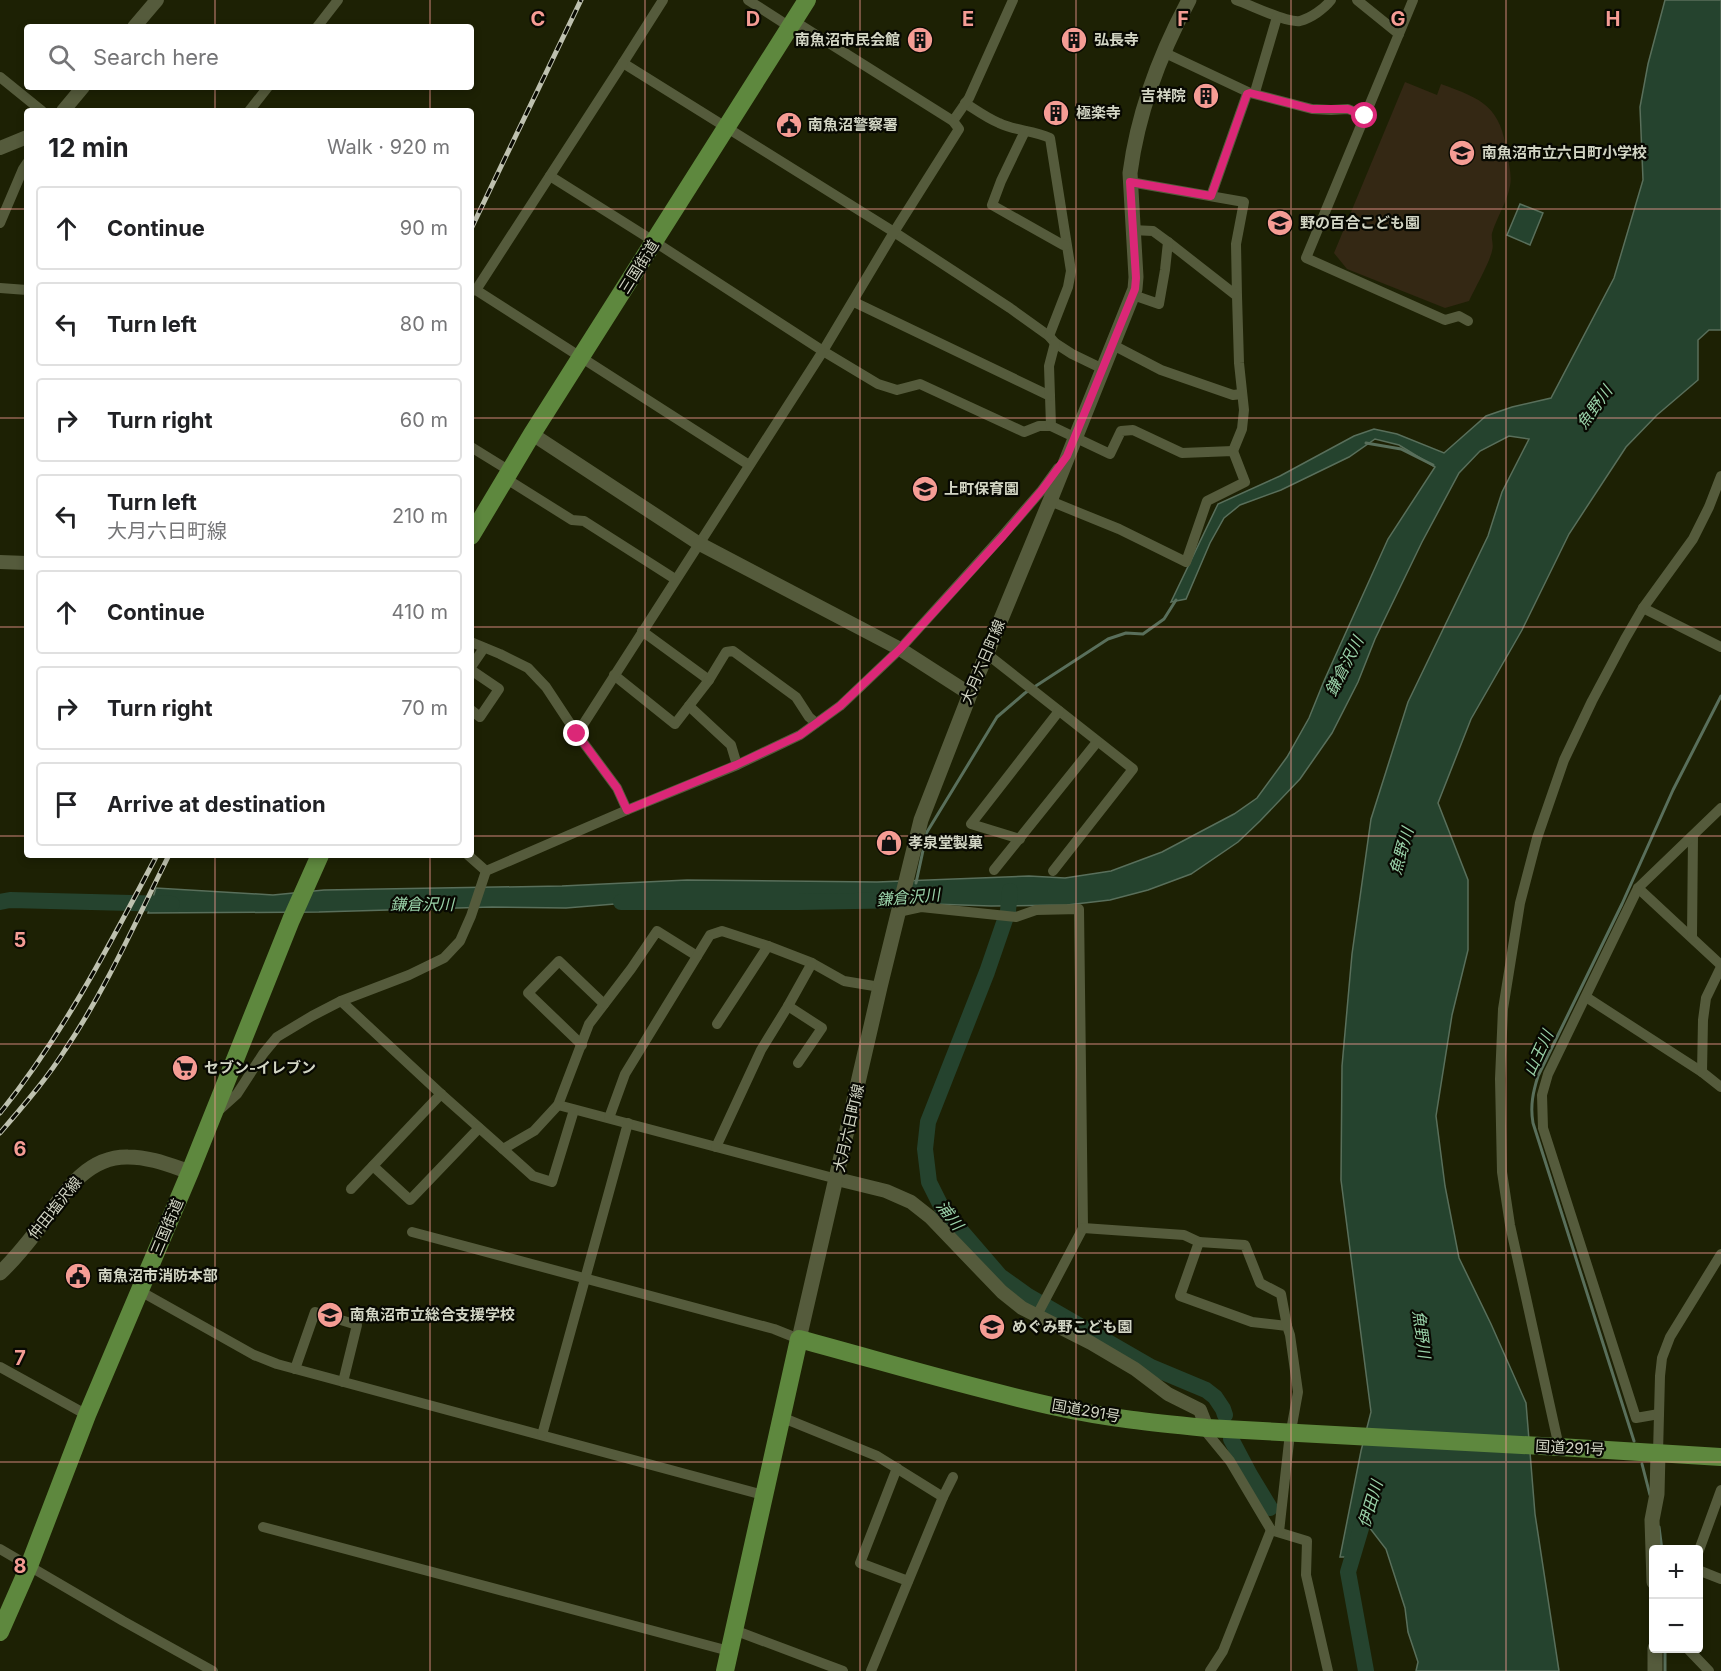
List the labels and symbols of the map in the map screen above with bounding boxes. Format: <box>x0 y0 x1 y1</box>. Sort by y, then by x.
text: C <box>531 7 545 31</box>
text: D <box>746 7 760 31</box>
text: E <box>962 7 974 31</box>
text: F <box>1177 7 1189 31</box>
text: G <box>1390 7 1406 31</box>
text: H <box>1606 7 1620 31</box>
building icon: 南魚沼市民会館 <box>905 25 935 55</box>
building icon: 弘長寺 <box>1059 25 1089 55</box>
place label: 南魚沼市民会館 <box>795 30 900 49</box>
place label: 弘長寺 <box>1094 30 1139 49</box>
building icon: 吉祥院 <box>1191 81 1221 111</box>
place label: 吉祥院 <box>1141 86 1186 105</box>
building icon: 極楽寺 <box>1041 98 1071 128</box>
route start <box>1351 102 1377 128</box>
place label: 極楽寺 <box>1076 103 1121 122</box>
public building icon: 南魚沼警察署 <box>774 110 804 140</box>
place label: 南魚沼警察署 <box>808 115 898 134</box>
school or university icon: 南魚沼市立六日町小学校 <box>1447 138 1477 168</box>
place label: 南魚沼市立六日町小学校 <box>1482 143 1647 162</box>
school or university icon: 野の百合こども園 <box>1265 208 1295 238</box>
place label: 野の百合こども園 <box>1300 213 1420 232</box>
street label: 三国街道 <box>615 236 663 297</box>
water label: 魚野川 <box>1572 380 1617 432</box>
school or university icon: 上町保育園 <box>910 474 940 504</box>
place label: 上町保育園 <box>944 479 1019 498</box>
street label: 大月六日町線 <box>956 617 1009 707</box>
water label: 鎌倉沢川 <box>1321 631 1368 699</box>
route end <box>563 720 589 746</box>
water label: 魚野川 <box>1385 823 1418 877</box>
shop icon: 孝泉堂製菓 <box>874 828 904 858</box>
place label: 孝泉堂製菓 <box>908 833 983 852</box>
water label: 鎌倉沢川 <box>875 884 943 910</box>
water label: 鎌倉沢川 <box>390 894 456 914</box>
text: 5 <box>14 928 26 952</box>
water label: 山王川 <box>1519 1025 1558 1079</box>
supermarket icon: セブン-イレブン <box>170 1053 200 1083</box>
place label: セブン-イレブン <box>204 1058 316 1077</box>
street label: 大月六日町線 <box>829 1082 868 1174</box>
text: 6 <box>14 1137 27 1161</box>
street label: 仲田塩沢線 <box>24 1173 86 1243</box>
street label: 三国街道 <box>146 1195 187 1258</box>
water label: 浦川 <box>932 1196 969 1235</box>
public building icon: 南魚沼市消防本部 <box>63 1261 93 1291</box>
place label: 南魚沼市消防本部 <box>98 1266 218 1285</box>
school or university icon: 南魚沼市立総合支援学校 <box>315 1300 345 1330</box>
place label: 南魚沼市立総合支援学校 <box>350 1305 515 1324</box>
water label: 魚野川 <box>1409 1309 1435 1361</box>
school or university icon: めぐみ野こども園 <box>977 1312 1007 1342</box>
place label: めぐみ野こども園 <box>1012 1317 1132 1336</box>
text: 7 <box>14 1346 26 1370</box>
street label: 国道291号 <box>1050 1395 1122 1426</box>
street label: 国道291号 <box>1535 1436 1605 1459</box>
water label: 伊田川 <box>1353 1476 1387 1530</box>
text: 8 <box>13 1554 27 1578</box>

